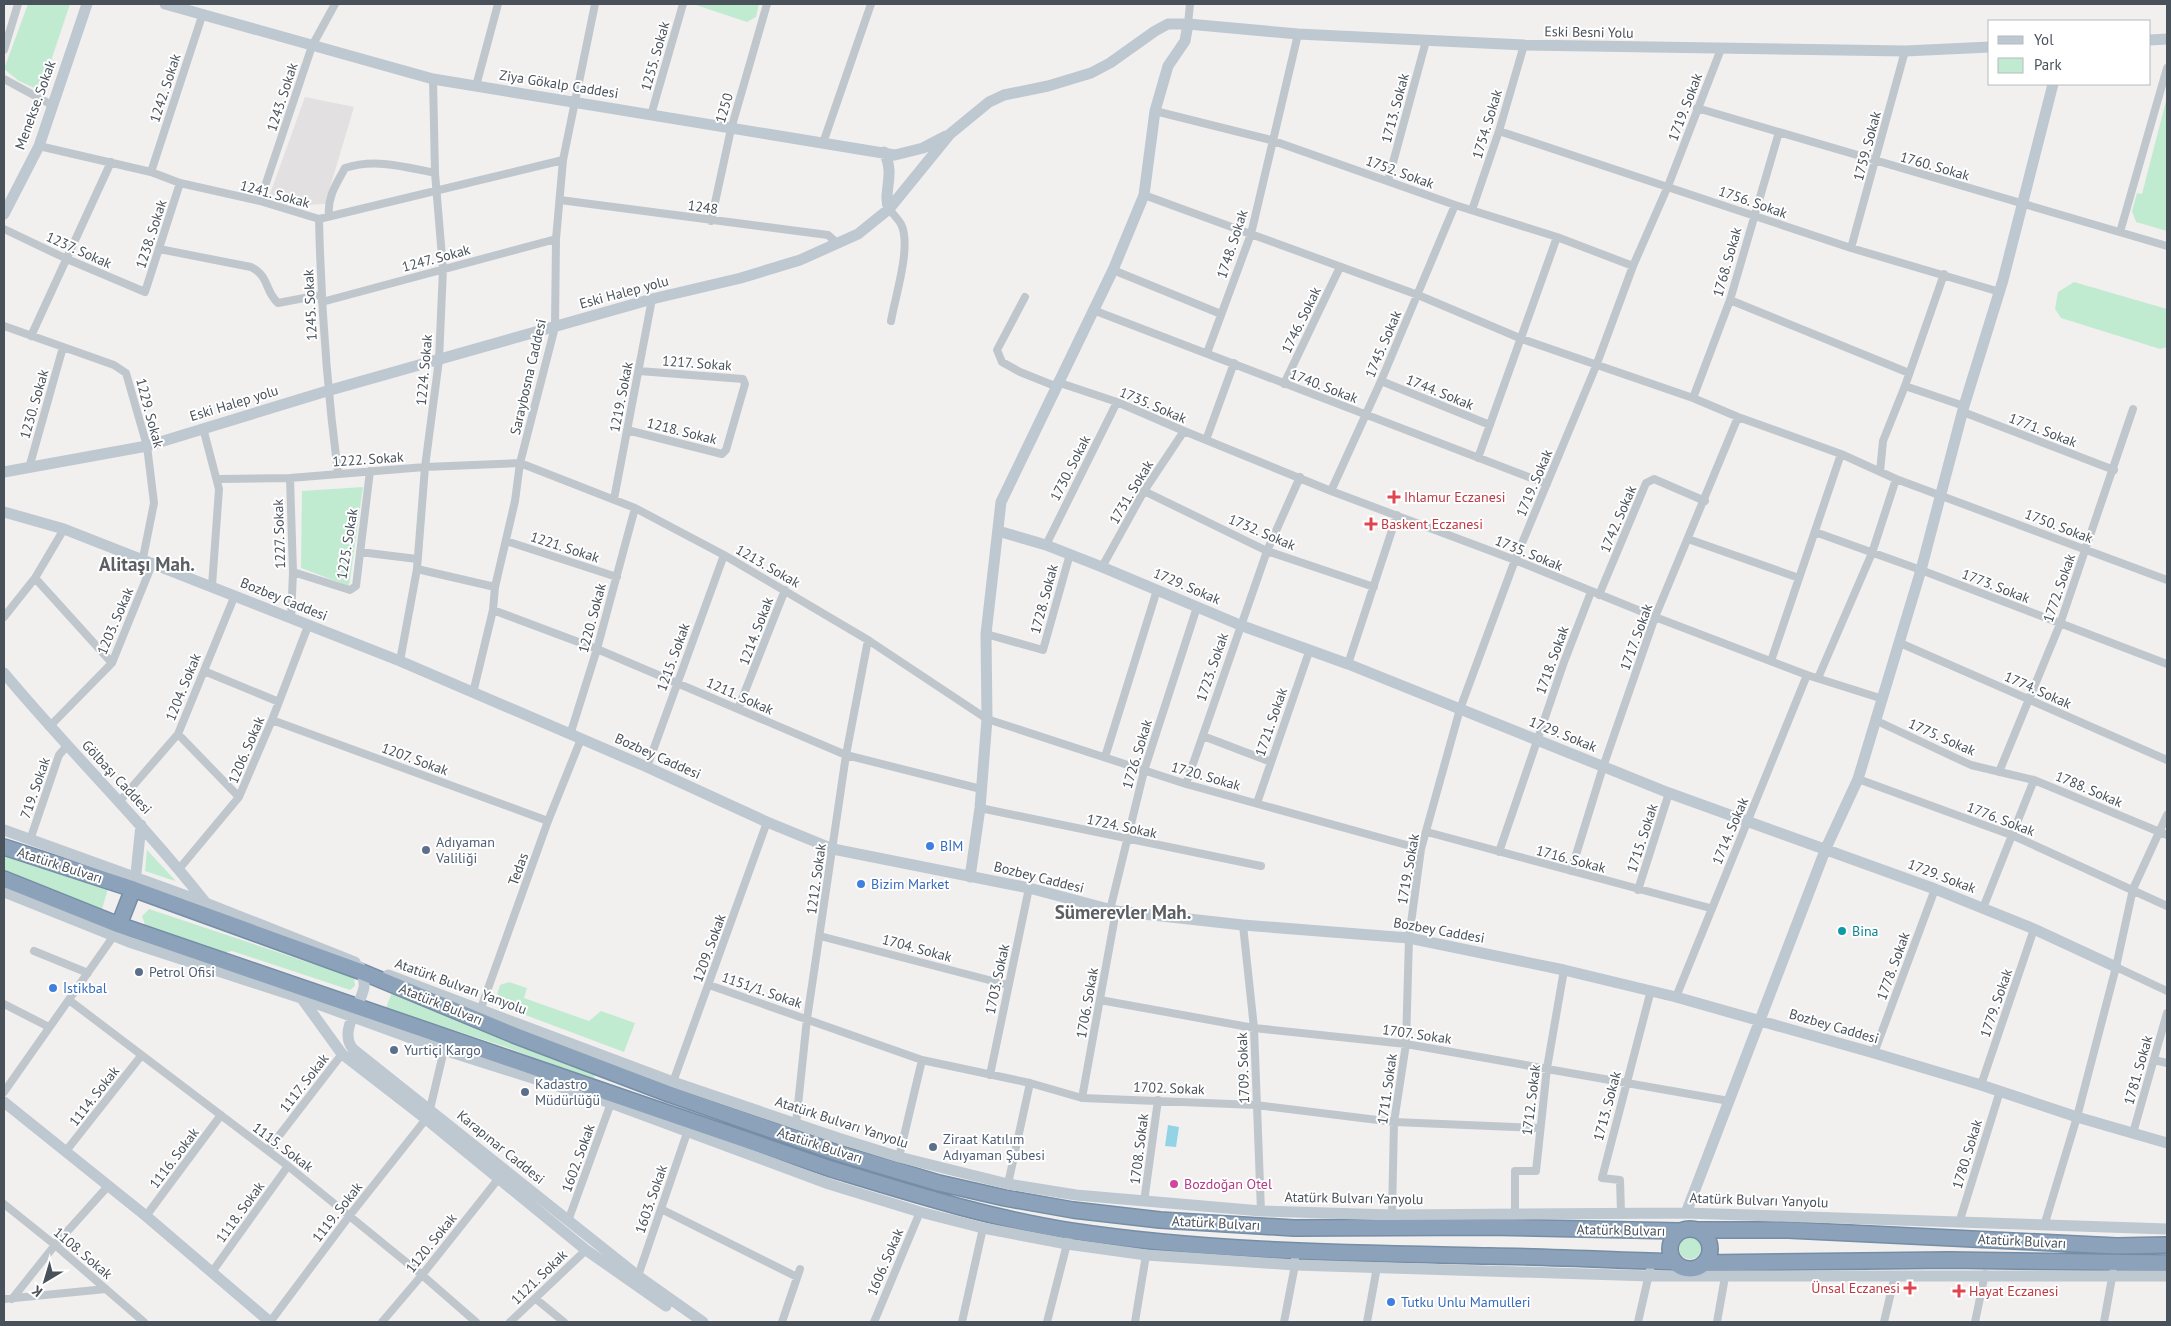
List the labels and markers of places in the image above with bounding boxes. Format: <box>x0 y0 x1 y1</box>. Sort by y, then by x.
place label: Ihlamur Eczanesi <box>1404 488 1505 506</box>
marker: Ihlamur Eczanesi <box>1388 491 1400 503</box>
place label: Baskent Eczanesi <box>1381 515 1483 533</box>
marker: Baskent Eczanesi <box>1365 518 1377 530</box>
place label: Adıyaman Valiliği <box>435 833 495 867</box>
place label: BİM <box>940 837 963 855</box>
marker: BİM <box>924 840 936 852</box>
marker: Adıyaman Valiliği <box>420 844 432 856</box>
place label: Bizim Market <box>871 875 949 893</box>
marker: Bizim Market <box>855 878 867 890</box>
place label: Bina <box>1852 922 1879 940</box>
marker: Bina <box>1836 925 1848 937</box>
place label: Petrol Ofisi <box>149 963 215 981</box>
marker: Petrol Ofisi <box>133 966 145 978</box>
place label: İstikbal <box>63 979 107 997</box>
marker: İstikbal <box>47 982 59 994</box>
place label: Yurtiçi Kargo <box>404 1041 481 1059</box>
marker: Yurtiçi Kargo <box>388 1044 400 1056</box>
place label: Kadastro Müdürlüğü <box>535 1075 600 1109</box>
marker: Kadastro Müdürlüğü <box>519 1086 531 1098</box>
place label: Ziraat Katılım Adıyaman Şubesi <box>943 1130 1045 1164</box>
marker: Ziraat Katılım Adıyaman Şubesi <box>927 1141 939 1153</box>
place label: Bozdoğan Otel <box>1184 1175 1272 1193</box>
marker: Bozdoğan Otel <box>1168 1178 1180 1190</box>
place label: Ünsal Eczanesi <box>1811 1279 1900 1297</box>
marker: Ünsal Eczanesi <box>1904 1282 1916 1294</box>
place label: Hayat Eczanesi <box>1969 1282 2059 1300</box>
marker: Hayat Eczanesi <box>1953 1285 1965 1297</box>
place label: Tutku Unlu Mamulleri <box>1401 1293 1530 1311</box>
marker: Tutku Unlu Mamulleri <box>1385 1296 1397 1308</box>

